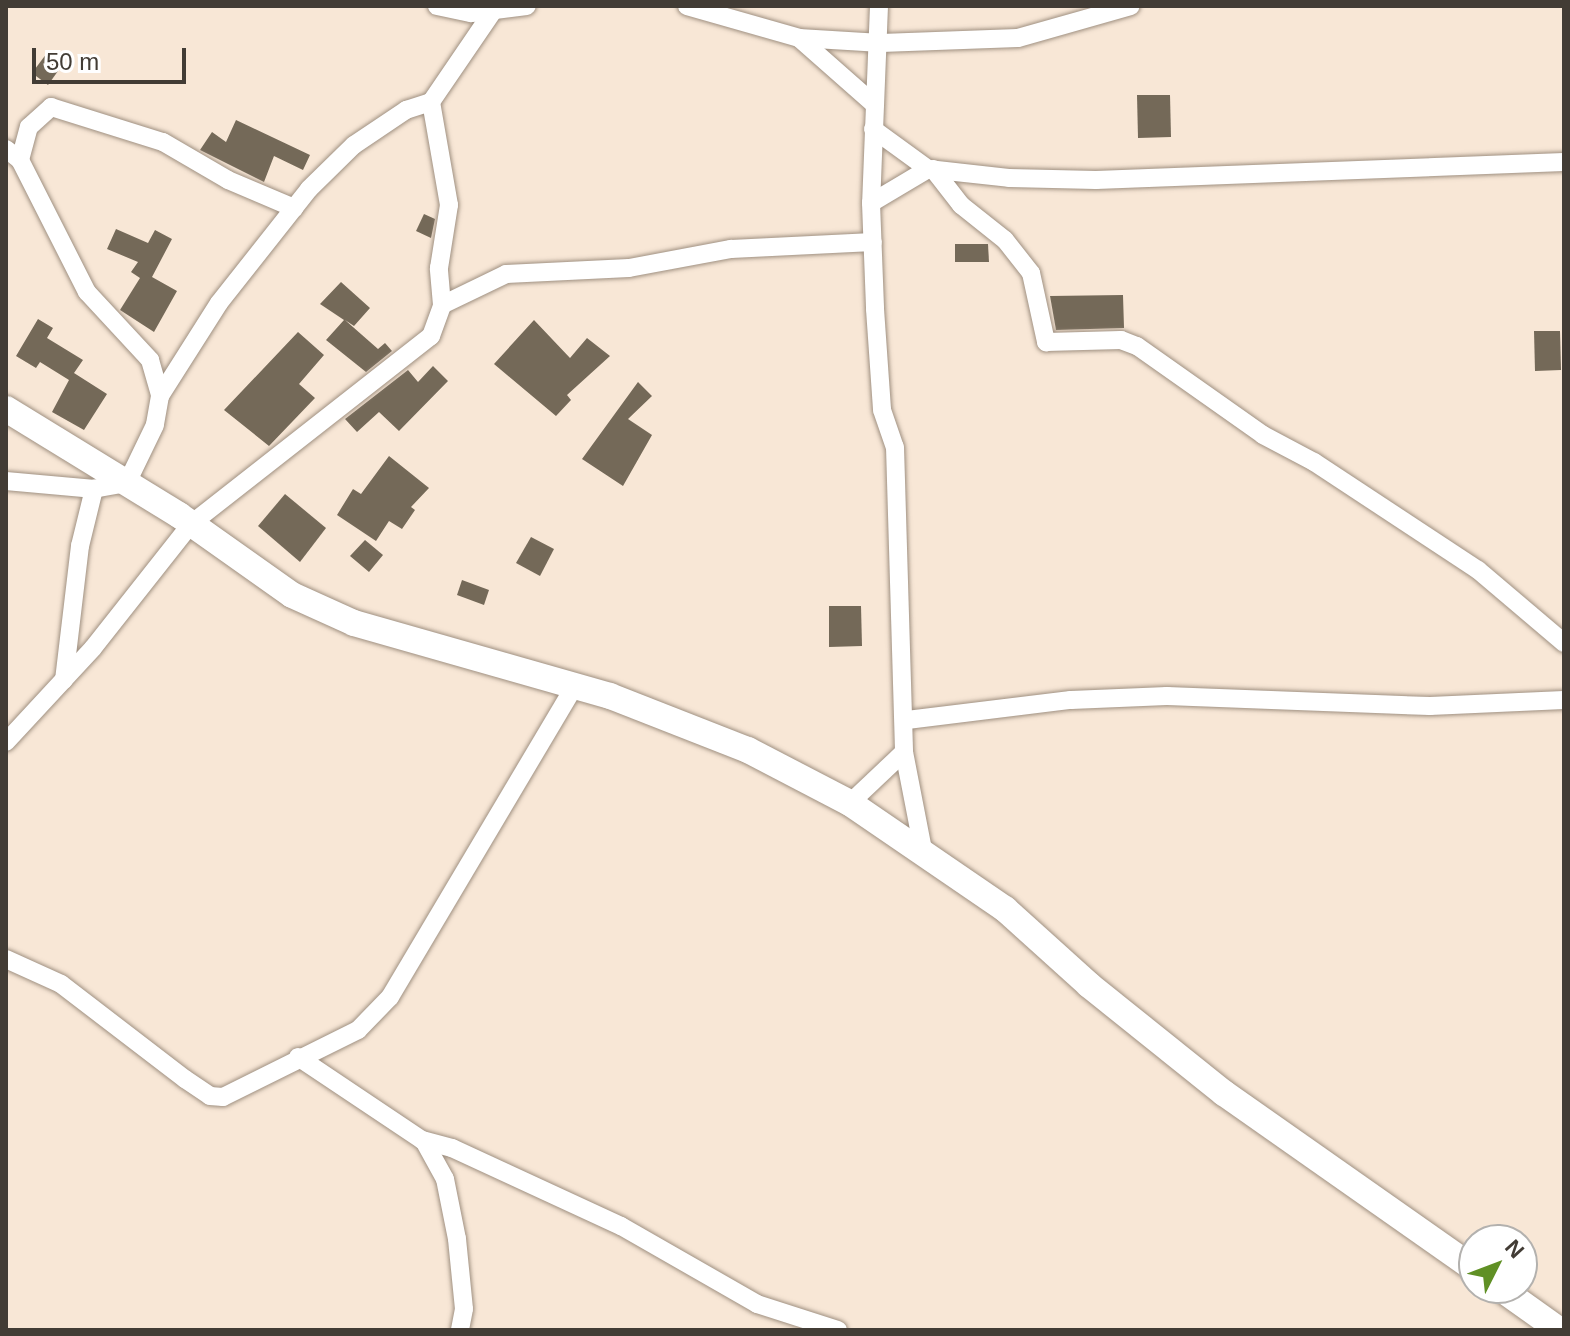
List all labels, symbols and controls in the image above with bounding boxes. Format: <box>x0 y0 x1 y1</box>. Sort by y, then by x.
scale bar <box>36 32 190 82</box>
text: 50 m <box>46 48 99 75</box>
north arrow <box>1458 1224 1538 1304</box>
text: N <box>1500 1235 1529 1263</box>

